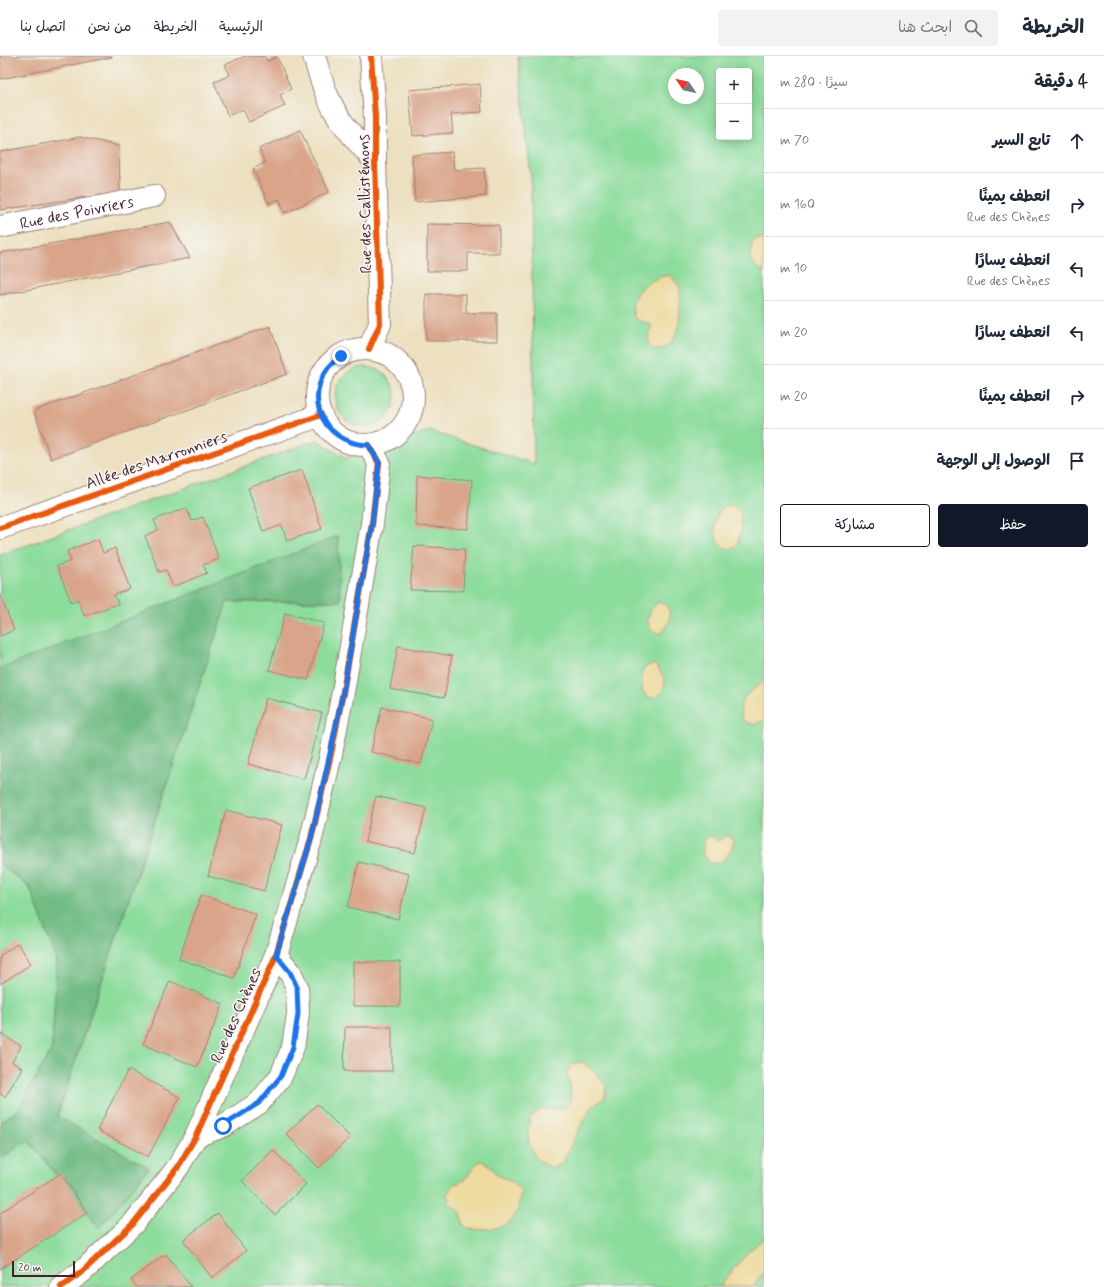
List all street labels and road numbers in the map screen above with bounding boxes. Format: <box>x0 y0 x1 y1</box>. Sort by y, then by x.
street label: Rue des Callistémons <box>354 134 377 274</box>
street label: Rue des Poivriers <box>18 191 136 235</box>
street label: Allée des Marronniers <box>83 426 230 494</box>
street label: Rue des Chènes <box>206 965 267 1067</box>

